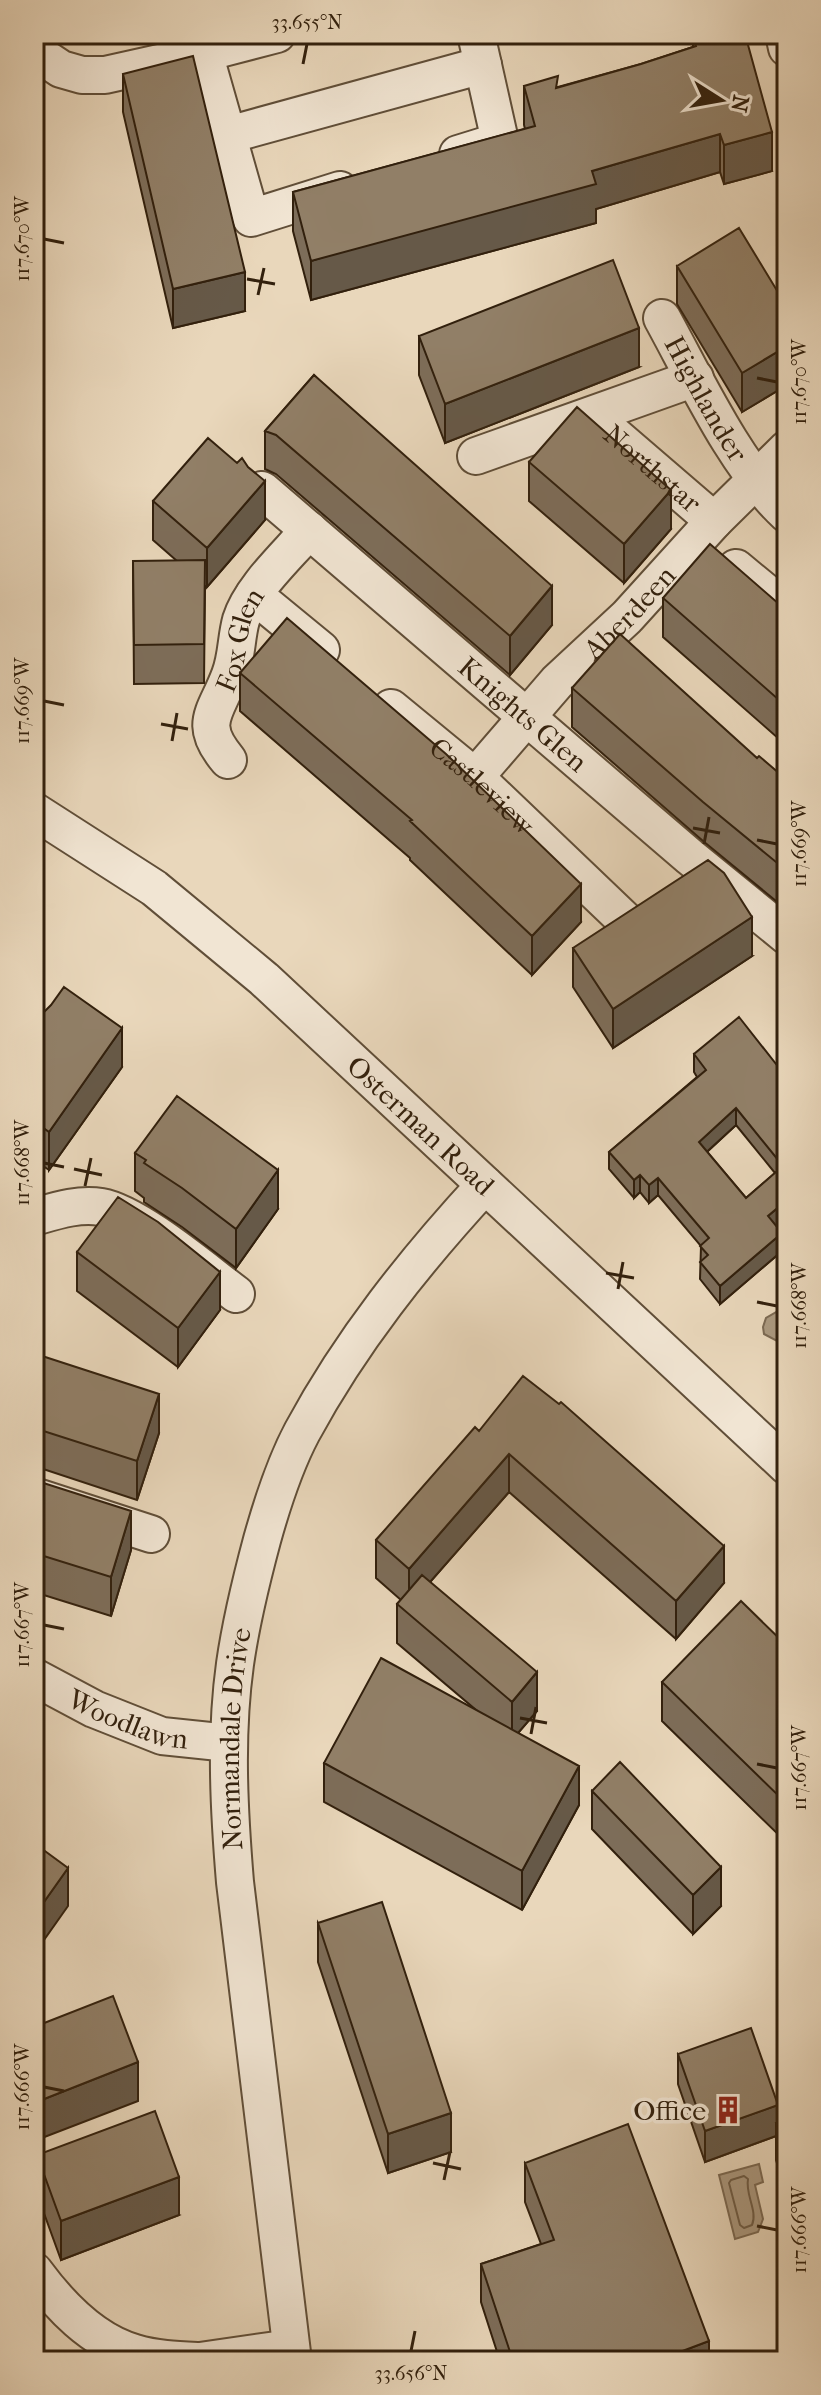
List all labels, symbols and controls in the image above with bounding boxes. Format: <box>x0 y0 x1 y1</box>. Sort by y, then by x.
text: 33.655°N <box>272 11 342 34</box>
north arrow <box>681 60 761 140</box>
text: N <box>725 93 754 115</box>
text: 117.670°W <box>11 195 34 282</box>
street label: Highlander <box>658 330 755 468</box>
text: 117.670°W <box>788 338 811 425</box>
street label: Northstar <box>597 417 708 519</box>
street label: Aberdeen <box>576 559 682 666</box>
street label: Fox Glen <box>208 581 271 697</box>
street label: Knights Glen <box>452 650 594 778</box>
text: 117.669°W <box>11 656 34 744</box>
street label: Castleview <box>423 730 542 842</box>
text: 117.669°W <box>788 799 811 887</box>
street label: Osterman Road <box>341 1049 502 1202</box>
text: 117.668°W <box>11 1119 34 1206</box>
text: 117.668°W <box>788 1262 811 1349</box>
text: 117.667°W <box>11 1581 34 1668</box>
street label: Normandale Drive <box>212 1625 257 1851</box>
street label: Woodlawn <box>61 1681 190 1755</box>
text: 117.667°W <box>788 1724 811 1811</box>
text: 117.666°W <box>11 2042 34 2130</box>
place label: Office <box>633 2094 706 2127</box>
building icon: Office <box>713 2095 743 2125</box>
text: 117.666°W <box>788 2185 811 2273</box>
text: 33.656°N <box>374 2362 448 2385</box>

